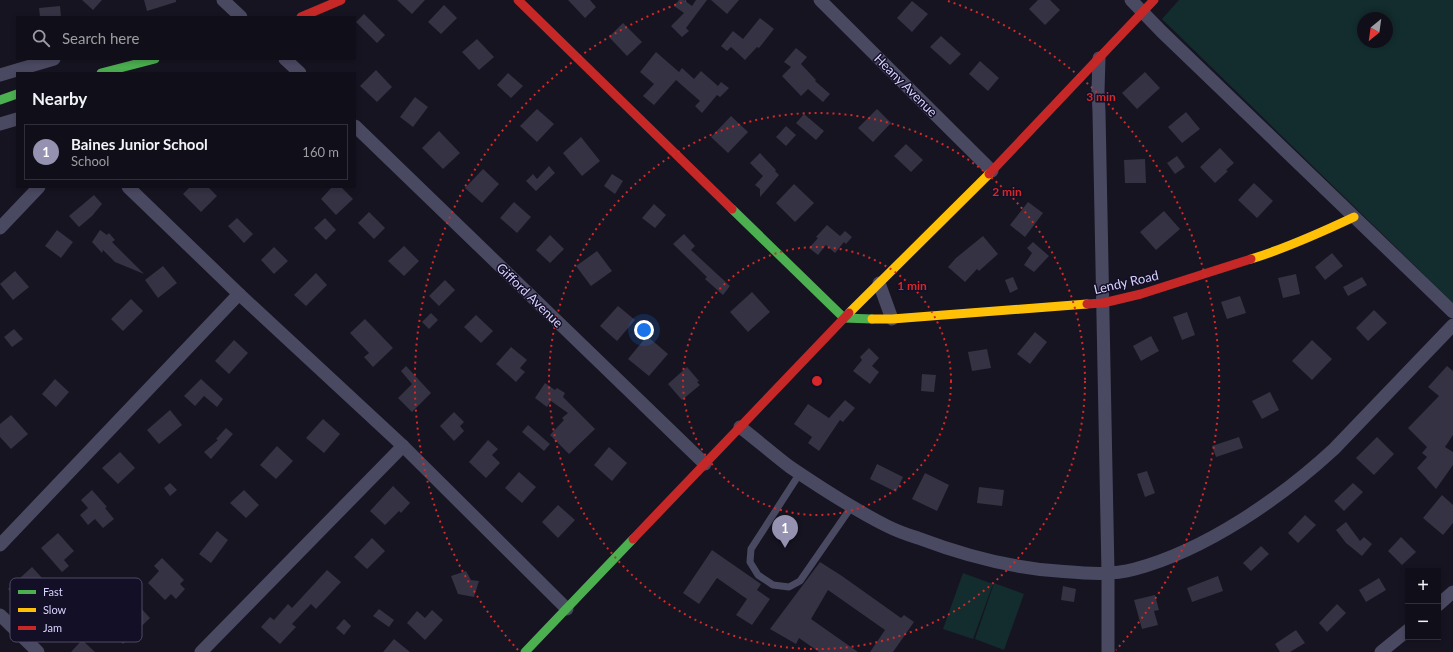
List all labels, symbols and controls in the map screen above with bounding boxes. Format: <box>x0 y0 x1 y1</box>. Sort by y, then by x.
north arrow <box>1357 12 1393 48</box>
search box <box>16 16 356 60</box>
icon: search <box>30 27 52 49</box>
text: Search here <box>62 29 139 47</box>
street label: Heany Avenue <box>871 50 941 120</box>
text: Nearby <box>32 88 87 109</box>
text: 3 min <box>1086 89 1116 104</box>
text: Baines Junior School <box>71 135 208 153</box>
text: 1 <box>42 144 50 160</box>
text: 160 m <box>302 144 339 160</box>
text: School <box>71 153 109 169</box>
text: 2 min <box>992 184 1022 199</box>
street label: Gifford Avenue <box>493 259 567 331</box>
street label: Lendy Road <box>1092 267 1160 297</box>
text: 1 min <box>897 278 927 293</box>
your location <box>634 320 654 340</box>
centre of rings <box>810 374 824 388</box>
pin: 1 <box>772 515 798 548</box>
map controls <box>1405 568 1441 640</box>
button: + <box>1405 568 1441 604</box>
legend <box>10 578 142 642</box>
text: Fast <box>43 585 63 598</box>
text: Slow <box>43 603 67 616</box>
button: − <box>1405 604 1441 640</box>
text: Jam <box>43 621 62 634</box>

